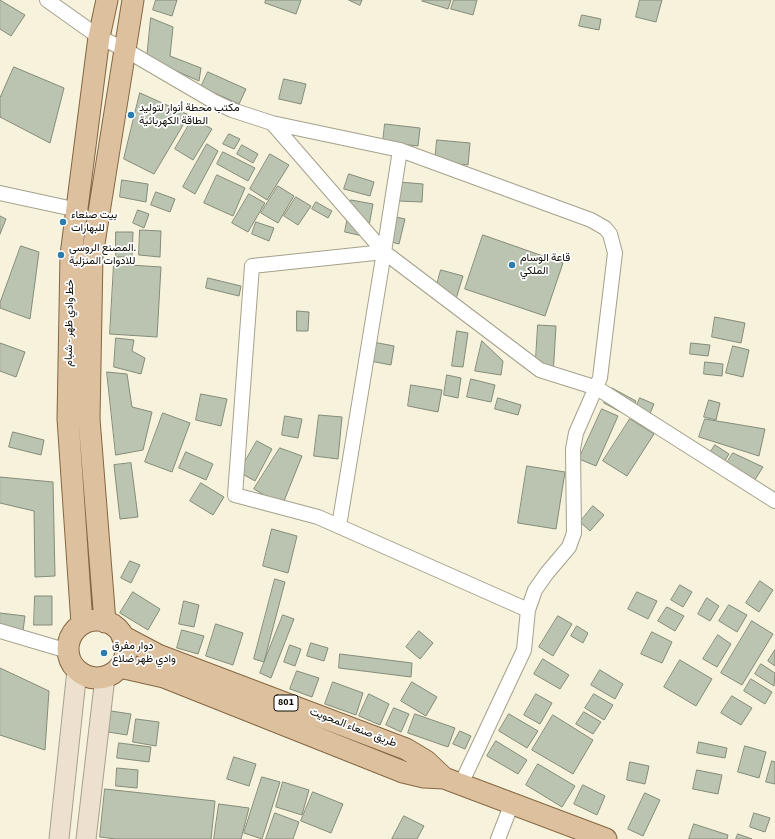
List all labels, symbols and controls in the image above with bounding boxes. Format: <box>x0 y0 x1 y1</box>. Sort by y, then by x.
place label: مكتب محطة أنوار لتوليد الطاقة الكهربائية <box>139 102 240 128</box>
marker: مكتب محطة أنوار لتوليد الطاقة الكهربائية <box>126 110 136 120</box>
place label: بيت صنعاء للبهارات <box>71 209 117 235</box>
marker: بيت صنعاء للبهارات <box>58 217 68 227</box>
place label: المصنع الروسي. للادوات المنزلية <box>69 242 136 268</box>
marker: المصنع الروسي. للادوات المنزلية <box>56 250 66 260</box>
place label: قاعة الوسام الملكي <box>520 252 570 278</box>
marker: قاعة الوسام الملكي <box>507 260 517 270</box>
street label: خط وادي ظهر - شبام <box>63 279 77 367</box>
place label: دوار مفرق وادي ظهر ضلاع <box>112 640 176 666</box>
marker: دوار مفرق وادي ظهر ضلاع <box>99 648 109 658</box>
road number: 801 <box>274 695 298 711</box>
street label: طريق صنعاء المحويت <box>308 705 398 751</box>

